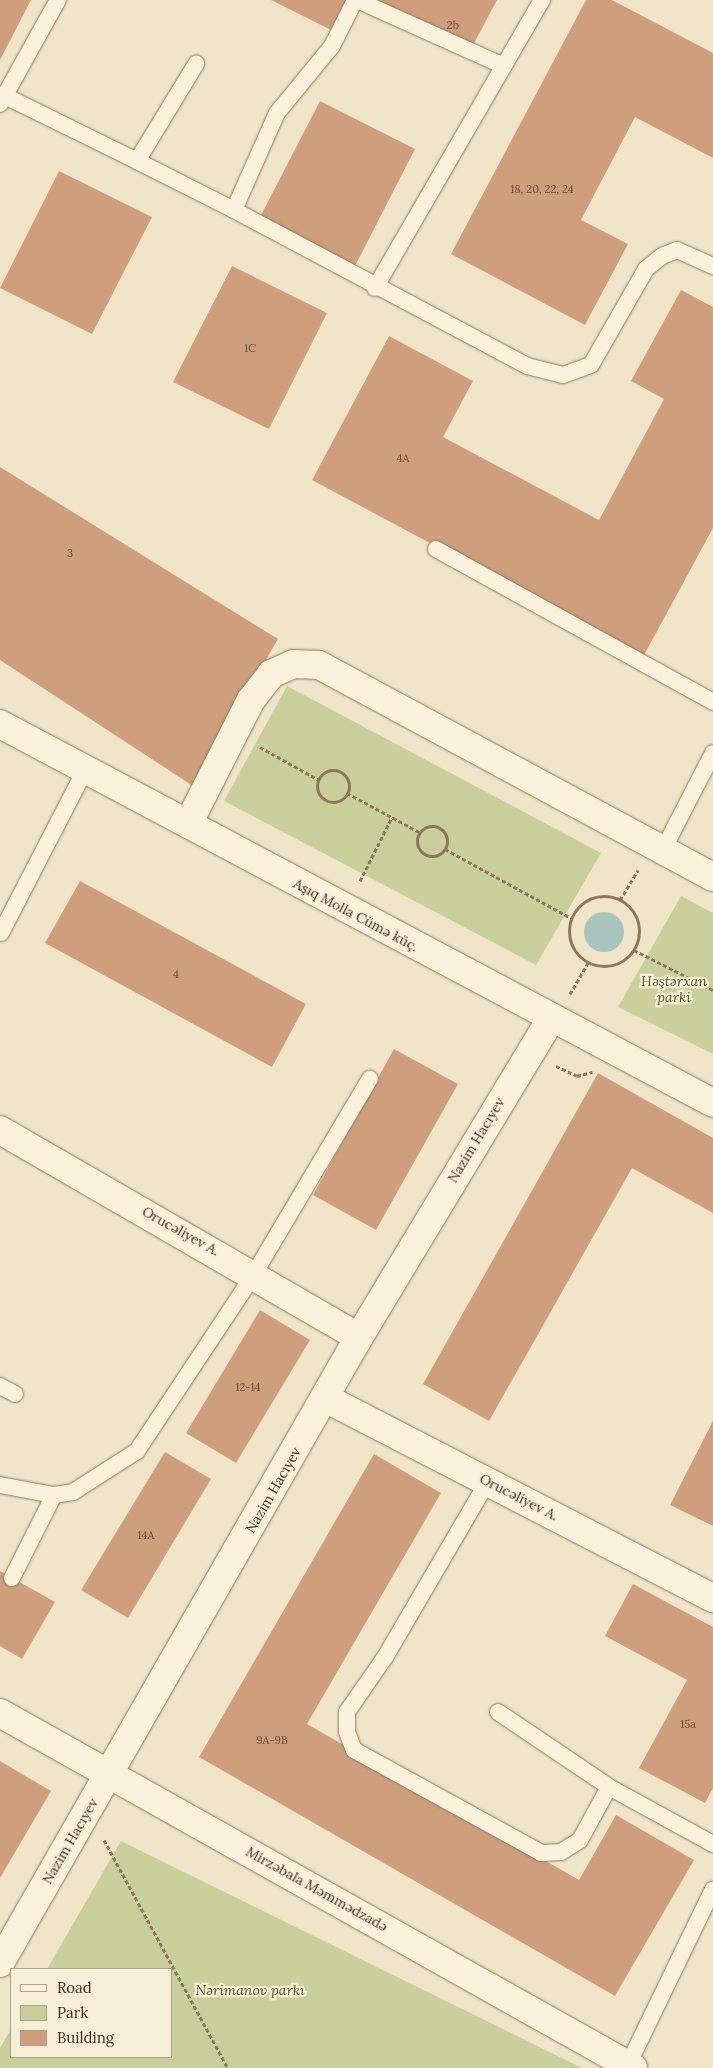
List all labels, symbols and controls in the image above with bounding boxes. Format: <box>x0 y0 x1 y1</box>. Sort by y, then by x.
house number: 2b <box>447 18 459 32</box>
house number: 18, 20, 22, 24 <box>510 182 574 196</box>
house number: 1С <box>244 341 256 355</box>
house number: 4A <box>397 451 409 465</box>
house number: 3 <box>67 546 73 560</box>
street label: Aşıq Molla Cümə küç. <box>291 875 421 955</box>
house number: 4 <box>173 967 179 981</box>
park label: Həştərxan parki <box>641 973 707 1006</box>
street label: Nazim Hacıyev <box>444 1094 508 1186</box>
street label: Orucəliyev A. <box>139 1203 223 1259</box>
house number: 12-14 <box>236 1380 260 1394</box>
street label: Nazim Hacıyev <box>242 1444 304 1536</box>
street label: Orucəliyev A. <box>477 1470 561 1524</box>
house number: 14A <box>138 1528 154 1542</box>
house number: 15a <box>680 1717 696 1731</box>
house number: 9A-9B <box>256 1733 288 1747</box>
street label: Nazim Hacıyev <box>39 1795 101 1887</box>
street label: Mirzəbala Məmmədzadə <box>243 1843 391 1935</box>
legend <box>10 1968 172 2058</box>
text: Road <box>57 1978 92 1997</box>
park label: Nərimanov parkı <box>195 1982 305 1998</box>
text: Park <box>57 2003 88 2022</box>
text: Building <box>57 2028 114 2047</box>

